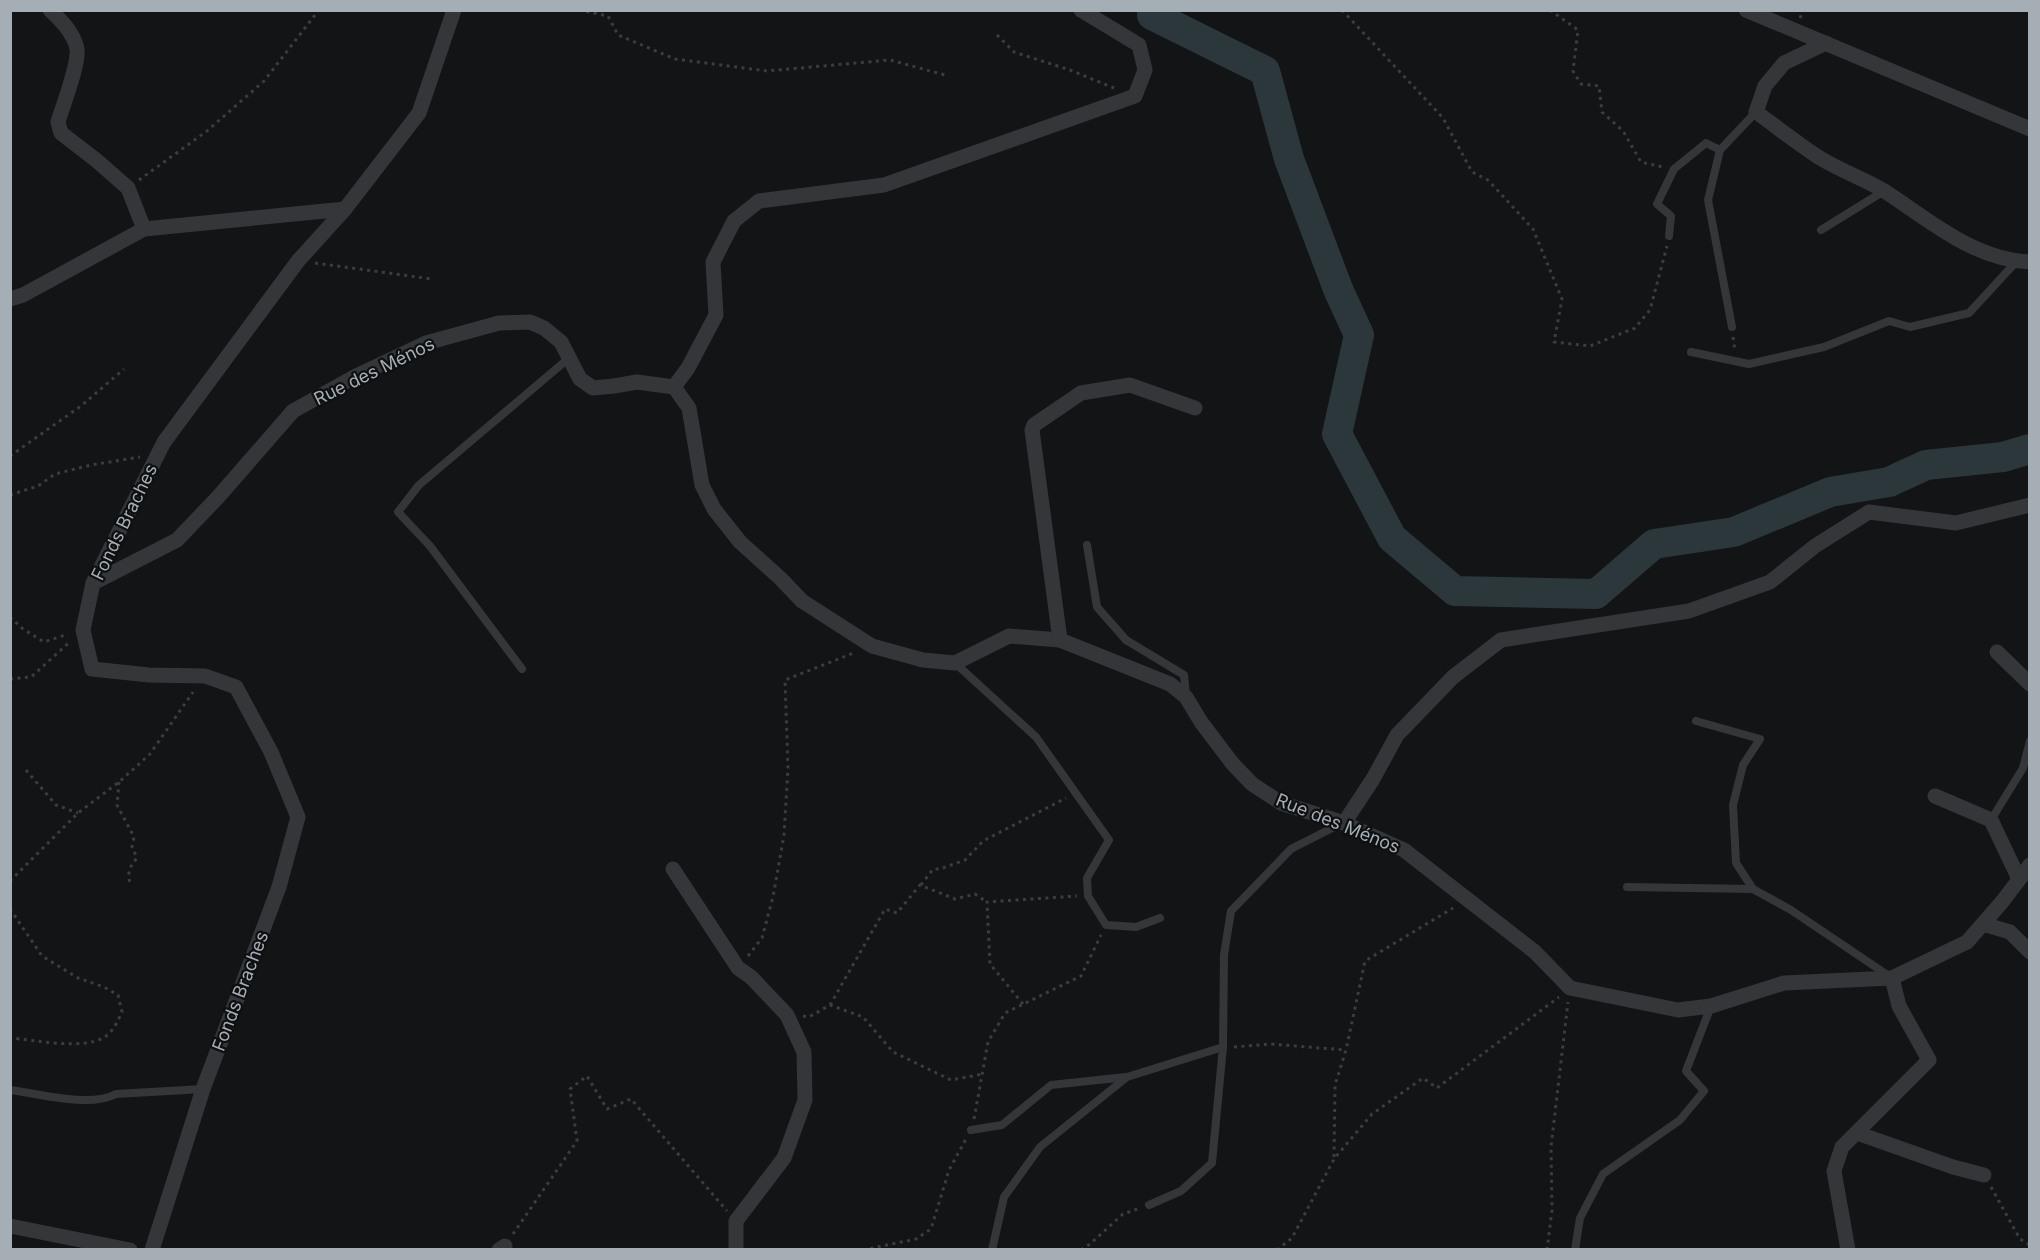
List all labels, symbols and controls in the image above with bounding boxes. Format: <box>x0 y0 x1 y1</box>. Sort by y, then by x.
street label: Rue des Ménos <box>310 333 438 409</box>
street label: Fonds Braches <box>87 461 161 583</box>
street label: Rue des Ménos <box>1273 789 1403 857</box>
street label: Fonds Braches <box>208 928 272 1054</box>

